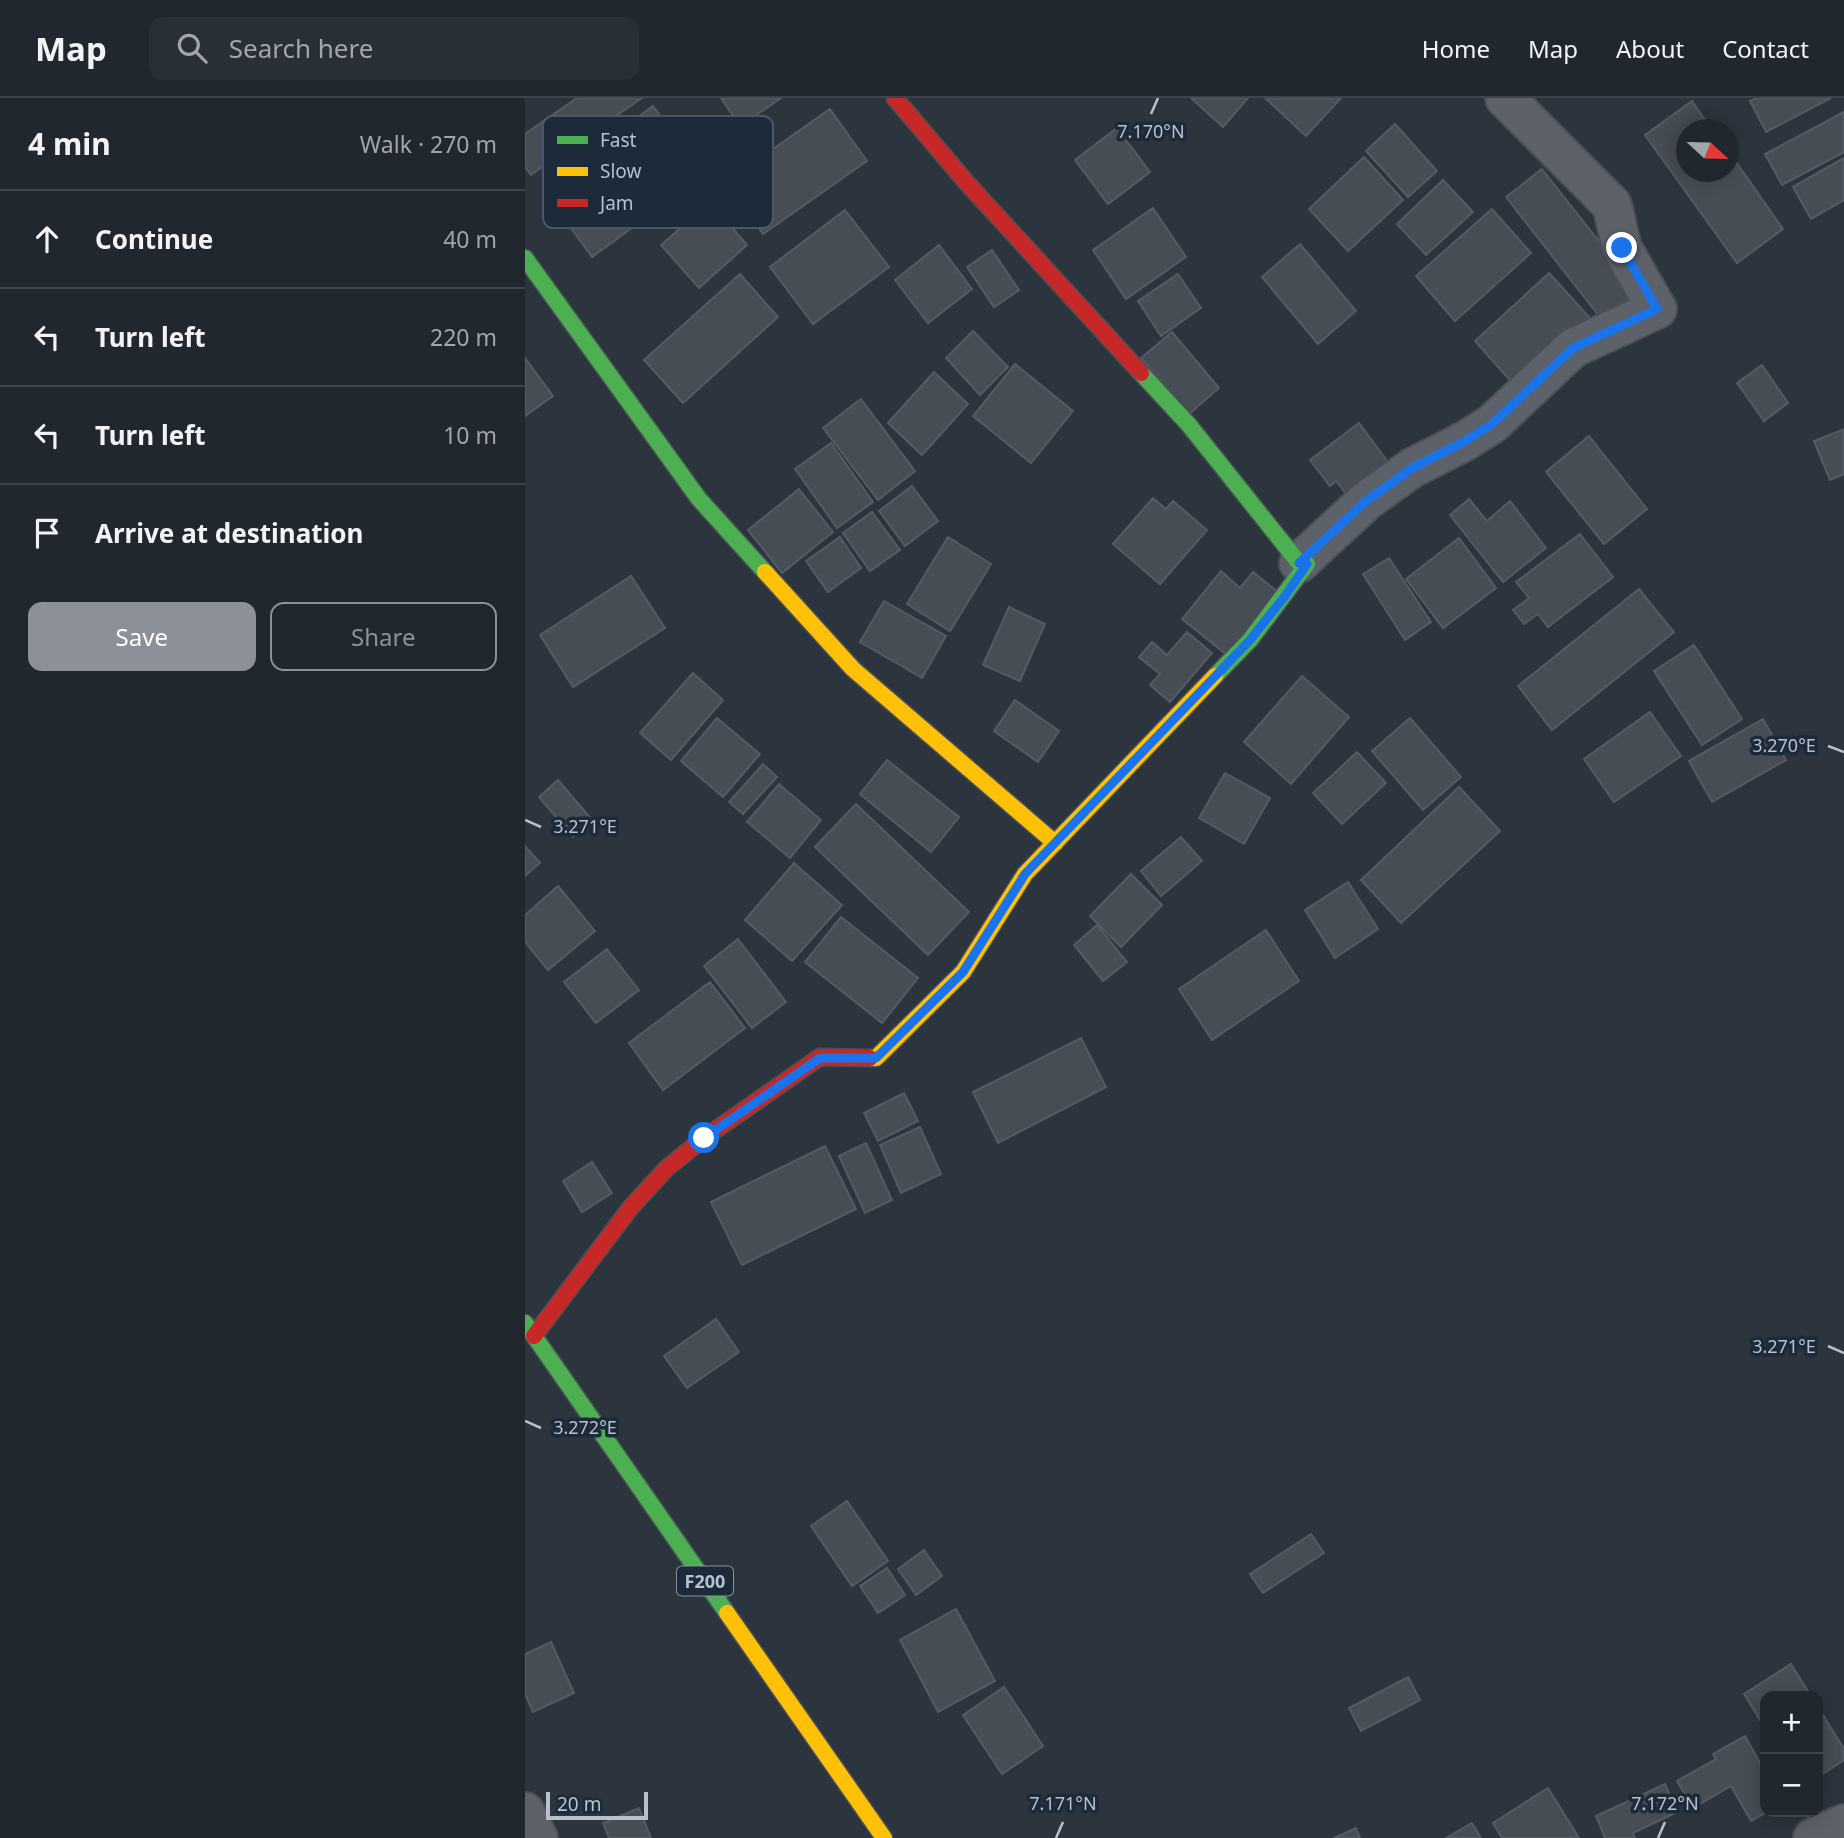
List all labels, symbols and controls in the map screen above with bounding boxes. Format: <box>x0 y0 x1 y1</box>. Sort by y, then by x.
search box <box>149 17 639 80</box>
text: Map <box>35 26 107 71</box>
icon: search <box>173 29 211 67</box>
text: Search here <box>229 30 373 66</box>
text: Home <box>1422 32 1490 65</box>
text: Map <box>1528 32 1578 65</box>
text: About <box>1616 32 1684 65</box>
text: Contact <box>1722 32 1809 65</box>
legend <box>543 116 773 228</box>
text: 7.170°N <box>1117 119 1185 143</box>
north arrow <box>1676 119 1739 182</box>
text: 4 min <box>28 123 111 164</box>
text: Fast <box>600 127 637 153</box>
text: Walk · 270 m <box>360 128 497 160</box>
text: Slow <box>600 158 641 184</box>
text: Jam <box>598 190 634 216</box>
icon: ahead <box>28 220 66 258</box>
text: Continue <box>95 221 213 257</box>
text: 40 m <box>443 223 497 255</box>
route end <box>1606 232 1637 263</box>
icon: left <box>28 318 66 356</box>
text: Turn left <box>95 319 206 355</box>
text: 220 m <box>430 321 497 353</box>
icon: left <box>28 416 66 454</box>
text: Turn left <box>95 417 206 453</box>
text: 10 m <box>443 419 497 451</box>
icon: arrive <box>28 514 66 552</box>
text: Arrive at destination <box>95 515 364 551</box>
button: Save <box>28 602 256 671</box>
button: Share <box>270 602 497 671</box>
text: 3.270°E <box>1752 733 1816 757</box>
text: 3.271°E <box>553 814 617 838</box>
route start <box>688 1122 719 1153</box>
text: 3.271°E <box>1752 1334 1816 1358</box>
text: 3.272°E <box>553 1415 617 1439</box>
road number: F200 <box>677 1566 733 1596</box>
map controls <box>1760 1691 1823 1817</box>
button: + <box>1760 1691 1823 1754</box>
button: − <box>1760 1754 1823 1817</box>
scale bar <box>546 1789 647 1821</box>
text: 20 m <box>557 1791 601 1817</box>
text: 7.171°N <box>1029 1791 1097 1815</box>
text: 7.172°N <box>1631 1791 1699 1815</box>

